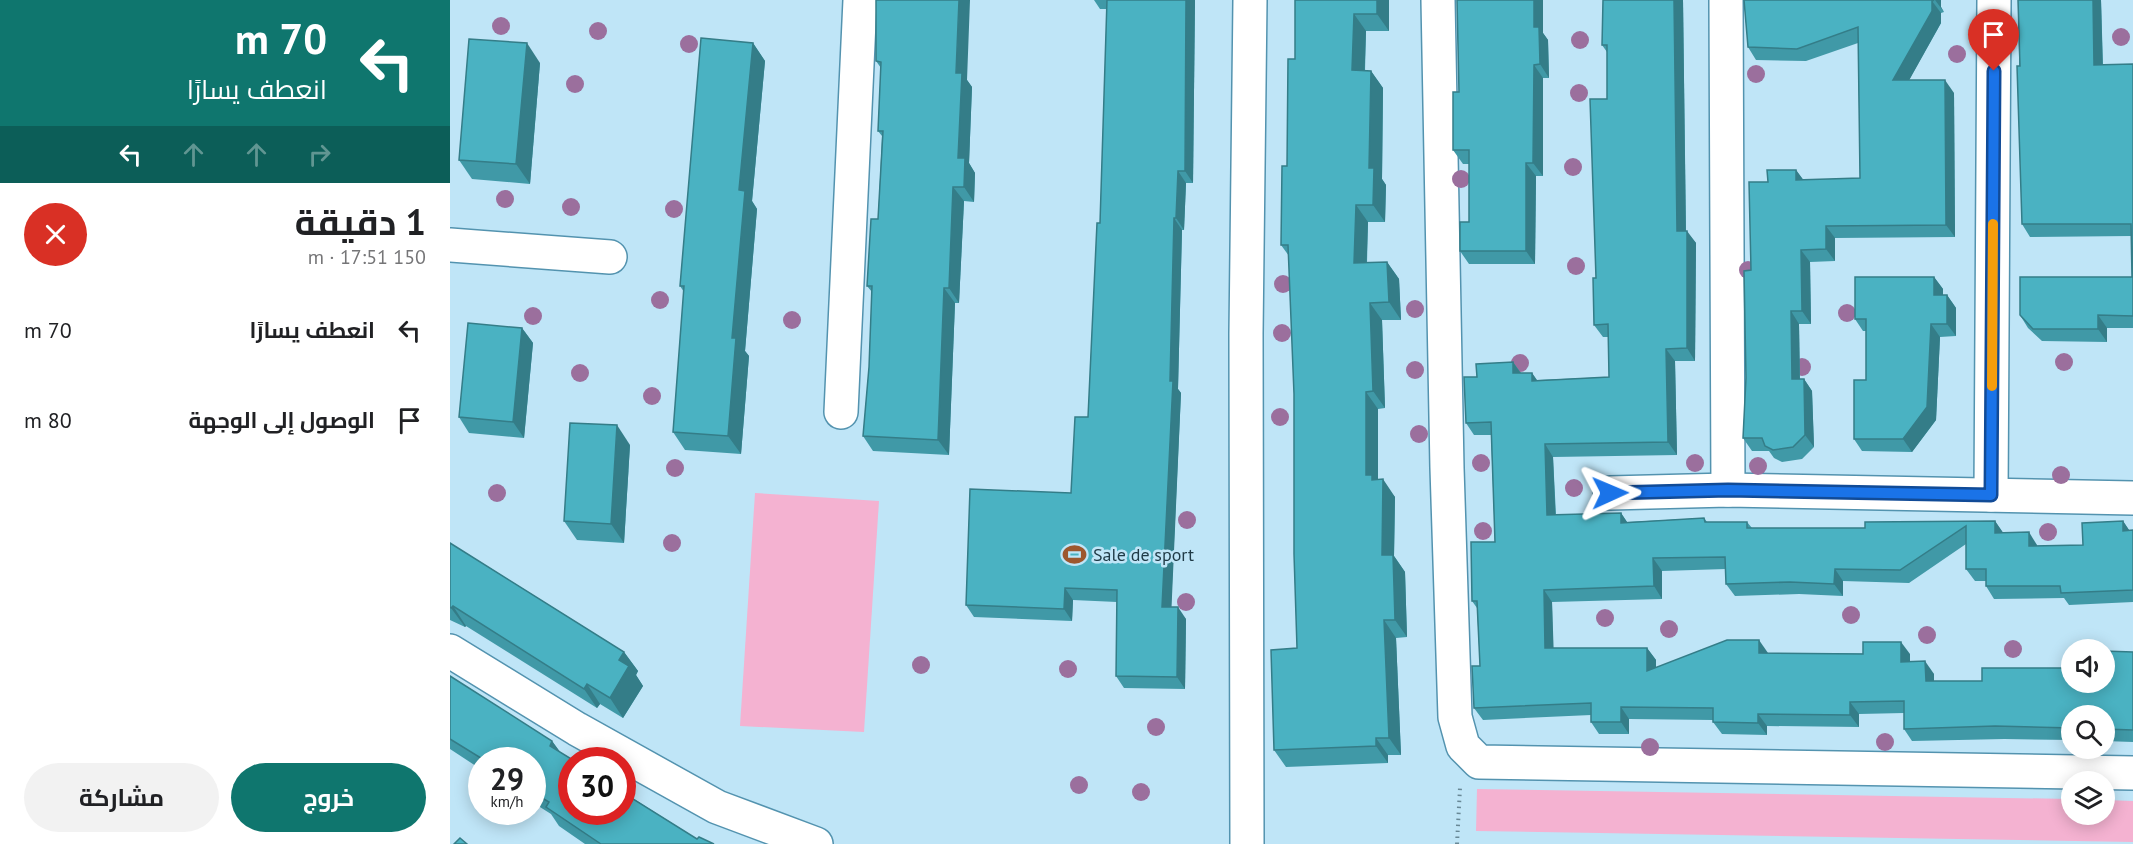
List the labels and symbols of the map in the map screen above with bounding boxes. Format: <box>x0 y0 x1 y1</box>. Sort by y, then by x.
pin <box>1968 9 2019 71</box>
position arrow <box>1578 461 1642 525</box>
sports icon: Sale de sport <box>1062 541 1088 567</box>
place label: Sale de sport <box>1093 543 1194 566</box>
speed limit sign: 30 <box>558 747 636 825</box>

